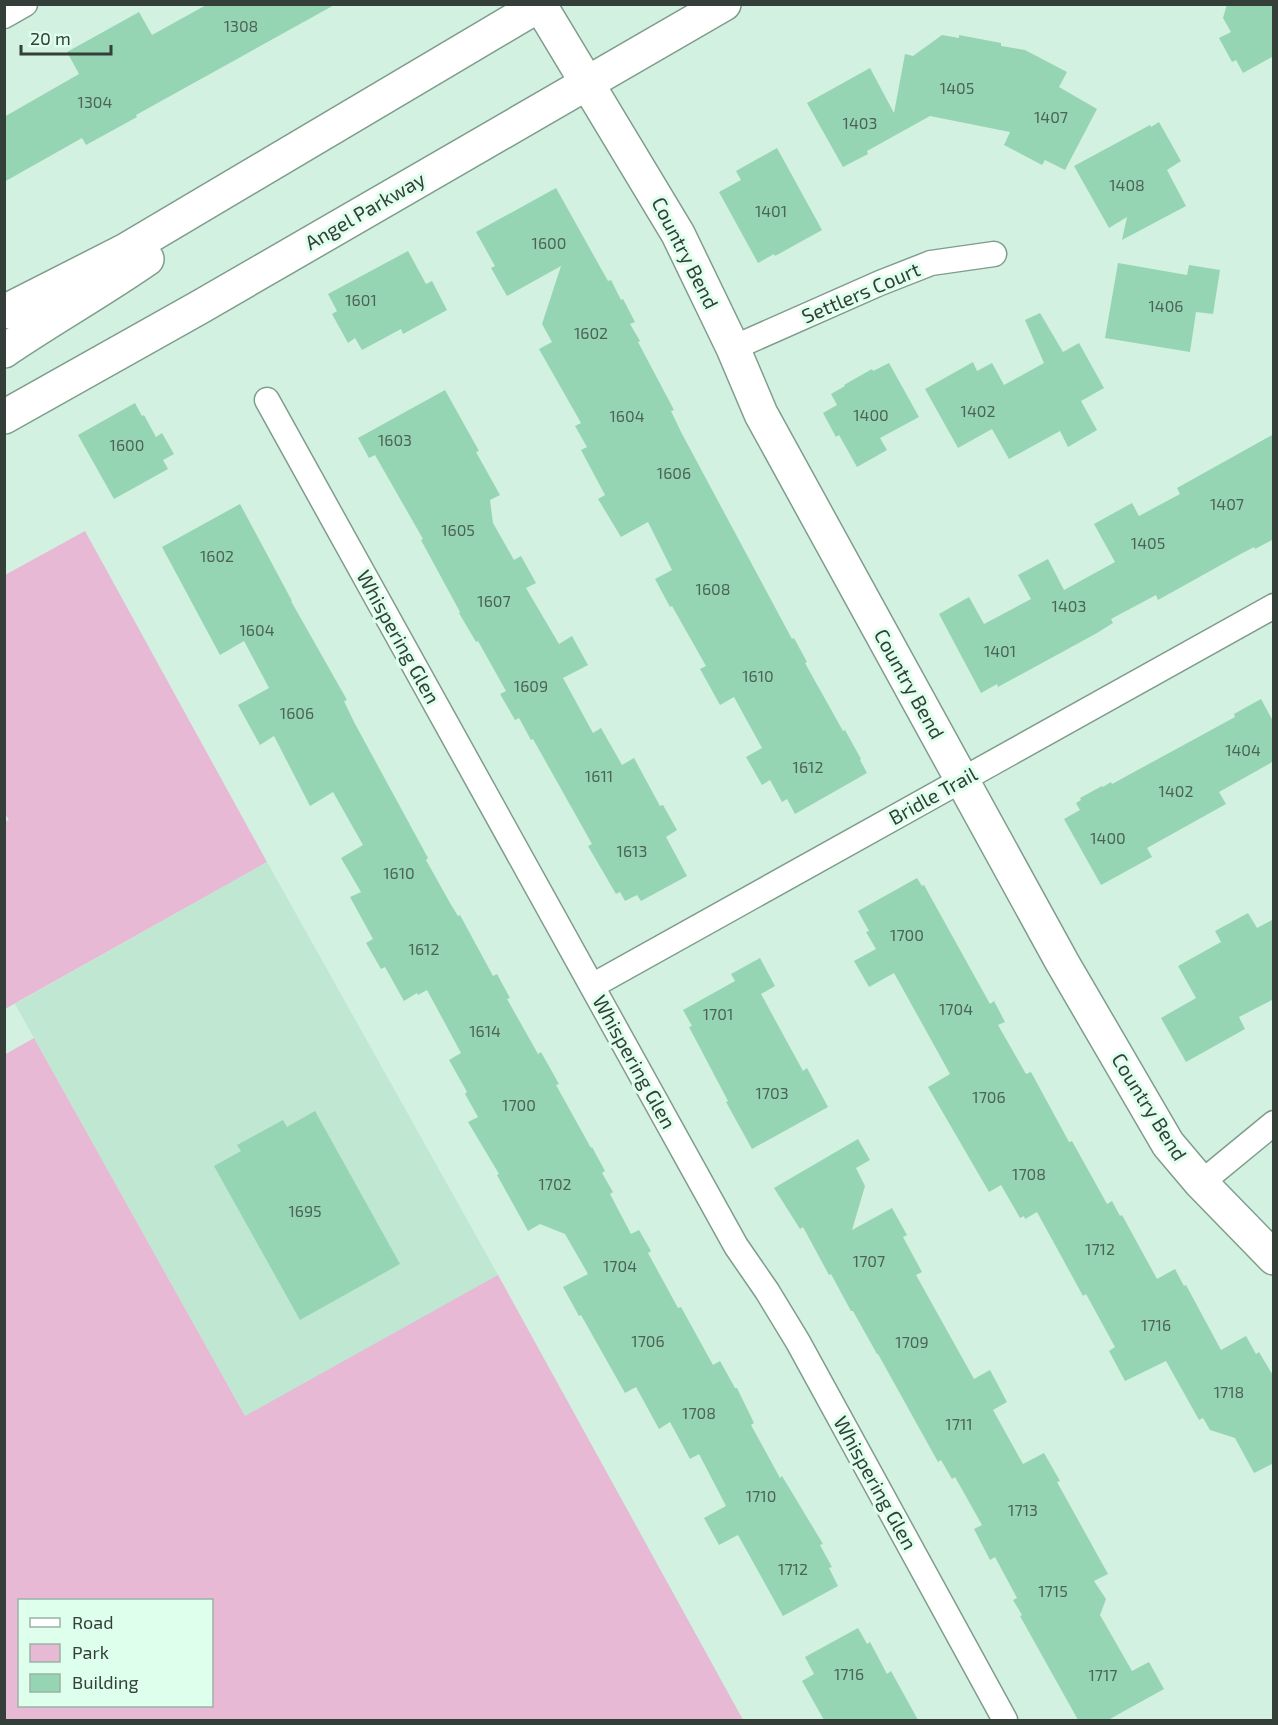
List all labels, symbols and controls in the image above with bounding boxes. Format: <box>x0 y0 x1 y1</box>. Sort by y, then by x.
house number: 1308 <box>224 16 258 35</box>
scale bar <box>21 18 111 56</box>
text: 20 m <box>30 27 71 49</box>
house number: 1405 <box>940 78 974 97</box>
house number: 1304 <box>78 92 113 111</box>
house number: 1407 <box>1034 107 1068 126</box>
house number: 1403 <box>843 113 877 132</box>
street label: Angel Parkway <box>300 166 429 254</box>
house number: 1408 <box>1109 175 1145 194</box>
street label: Country Bend <box>647 193 724 312</box>
house number: 1401 <box>755 201 787 220</box>
house number: 1600 <box>532 233 566 252</box>
street label: Settlers Court <box>798 256 924 328</box>
house number: 1601 <box>345 290 377 309</box>
house number: 1406 <box>1148 296 1184 315</box>
house number: 1602 <box>574 323 608 342</box>
house number: 1402 <box>961 401 995 420</box>
house number: 1400 <box>853 405 889 424</box>
house number: 1604 <box>609 406 645 425</box>
house number: 1603 <box>378 430 412 449</box>
house number: 1600 <box>110 435 144 454</box>
house number: 1606 <box>657 463 691 482</box>
house number: 1407 <box>1210 494 1244 513</box>
house number: 1605 <box>441 520 475 539</box>
house number: 1405 <box>1131 533 1165 552</box>
house number: 1602 <box>200 546 234 565</box>
street label: Whispering Glen <box>352 565 446 708</box>
house number: 1608 <box>696 579 730 598</box>
house number: 1607 <box>477 591 511 610</box>
house number: 1403 <box>1052 596 1086 615</box>
house number: 1604 <box>239 620 275 639</box>
street label: Country Bend <box>870 624 950 743</box>
house number: 1401 <box>984 641 1016 660</box>
house number: 1610 <box>742 666 774 685</box>
house number: 1609 <box>514 676 548 695</box>
house number: 1606 <box>280 703 314 722</box>
house number: 1404 <box>1225 740 1261 759</box>
house number: 1612 <box>793 757 823 776</box>
street label: Bridle Trail <box>884 761 981 829</box>
house number: 1611 <box>585 766 613 785</box>
house number: 1402 <box>1159 781 1193 800</box>
house number: 1400 <box>1090 828 1126 847</box>
house number: 1613 <box>617 841 647 860</box>
house number: 1610 <box>383 863 415 882</box>
house number: 1700 <box>890 925 924 944</box>
house number: 1612 <box>409 939 439 958</box>
street label: Whispering Glen <box>588 990 682 1133</box>
house number: 1704 <box>939 999 973 1018</box>
house number: 1701 <box>703 1004 733 1023</box>
house number: 1614 <box>469 1021 501 1040</box>
street label: Country Bend <box>1107 1048 1192 1165</box>
house number: 1703 <box>755 1083 789 1102</box>
house number: 1706 <box>972 1087 1006 1106</box>
house number: 1700 <box>502 1095 536 1114</box>
house number: 1708 <box>1012 1164 1046 1183</box>
house number: 1702 <box>538 1174 572 1193</box>
house number: 1695 <box>288 1201 322 1220</box>
house number: 1712 <box>1085 1239 1115 1258</box>
house number: 1707 <box>853 1251 885 1270</box>
house number: 1704 <box>603 1256 637 1275</box>
house number: 1716 <box>1141 1315 1171 1334</box>
house number: 1706 <box>631 1331 665 1350</box>
house number: 1709 <box>895 1332 929 1351</box>
house number: 1718 <box>1214 1382 1244 1401</box>
house number: 1708 <box>682 1403 716 1422</box>
street label: Whispering Glen <box>829 1411 923 1554</box>
house number: 1711 <box>945 1414 973 1433</box>
house number: 1710 <box>746 1486 776 1505</box>
house number: 1713 <box>1008 1500 1038 1519</box>
house number: 1712 <box>778 1559 808 1578</box>
house number: 1715 <box>1038 1581 1068 1600</box>
legend <box>18 1599 213 1707</box>
text: Road <box>72 1611 113 1633</box>
text: Park <box>72 1641 109 1663</box>
house number: 1716 <box>834 1664 864 1683</box>
house number: 1717 <box>1088 1665 1118 1684</box>
text: Building <box>72 1671 139 1693</box>

